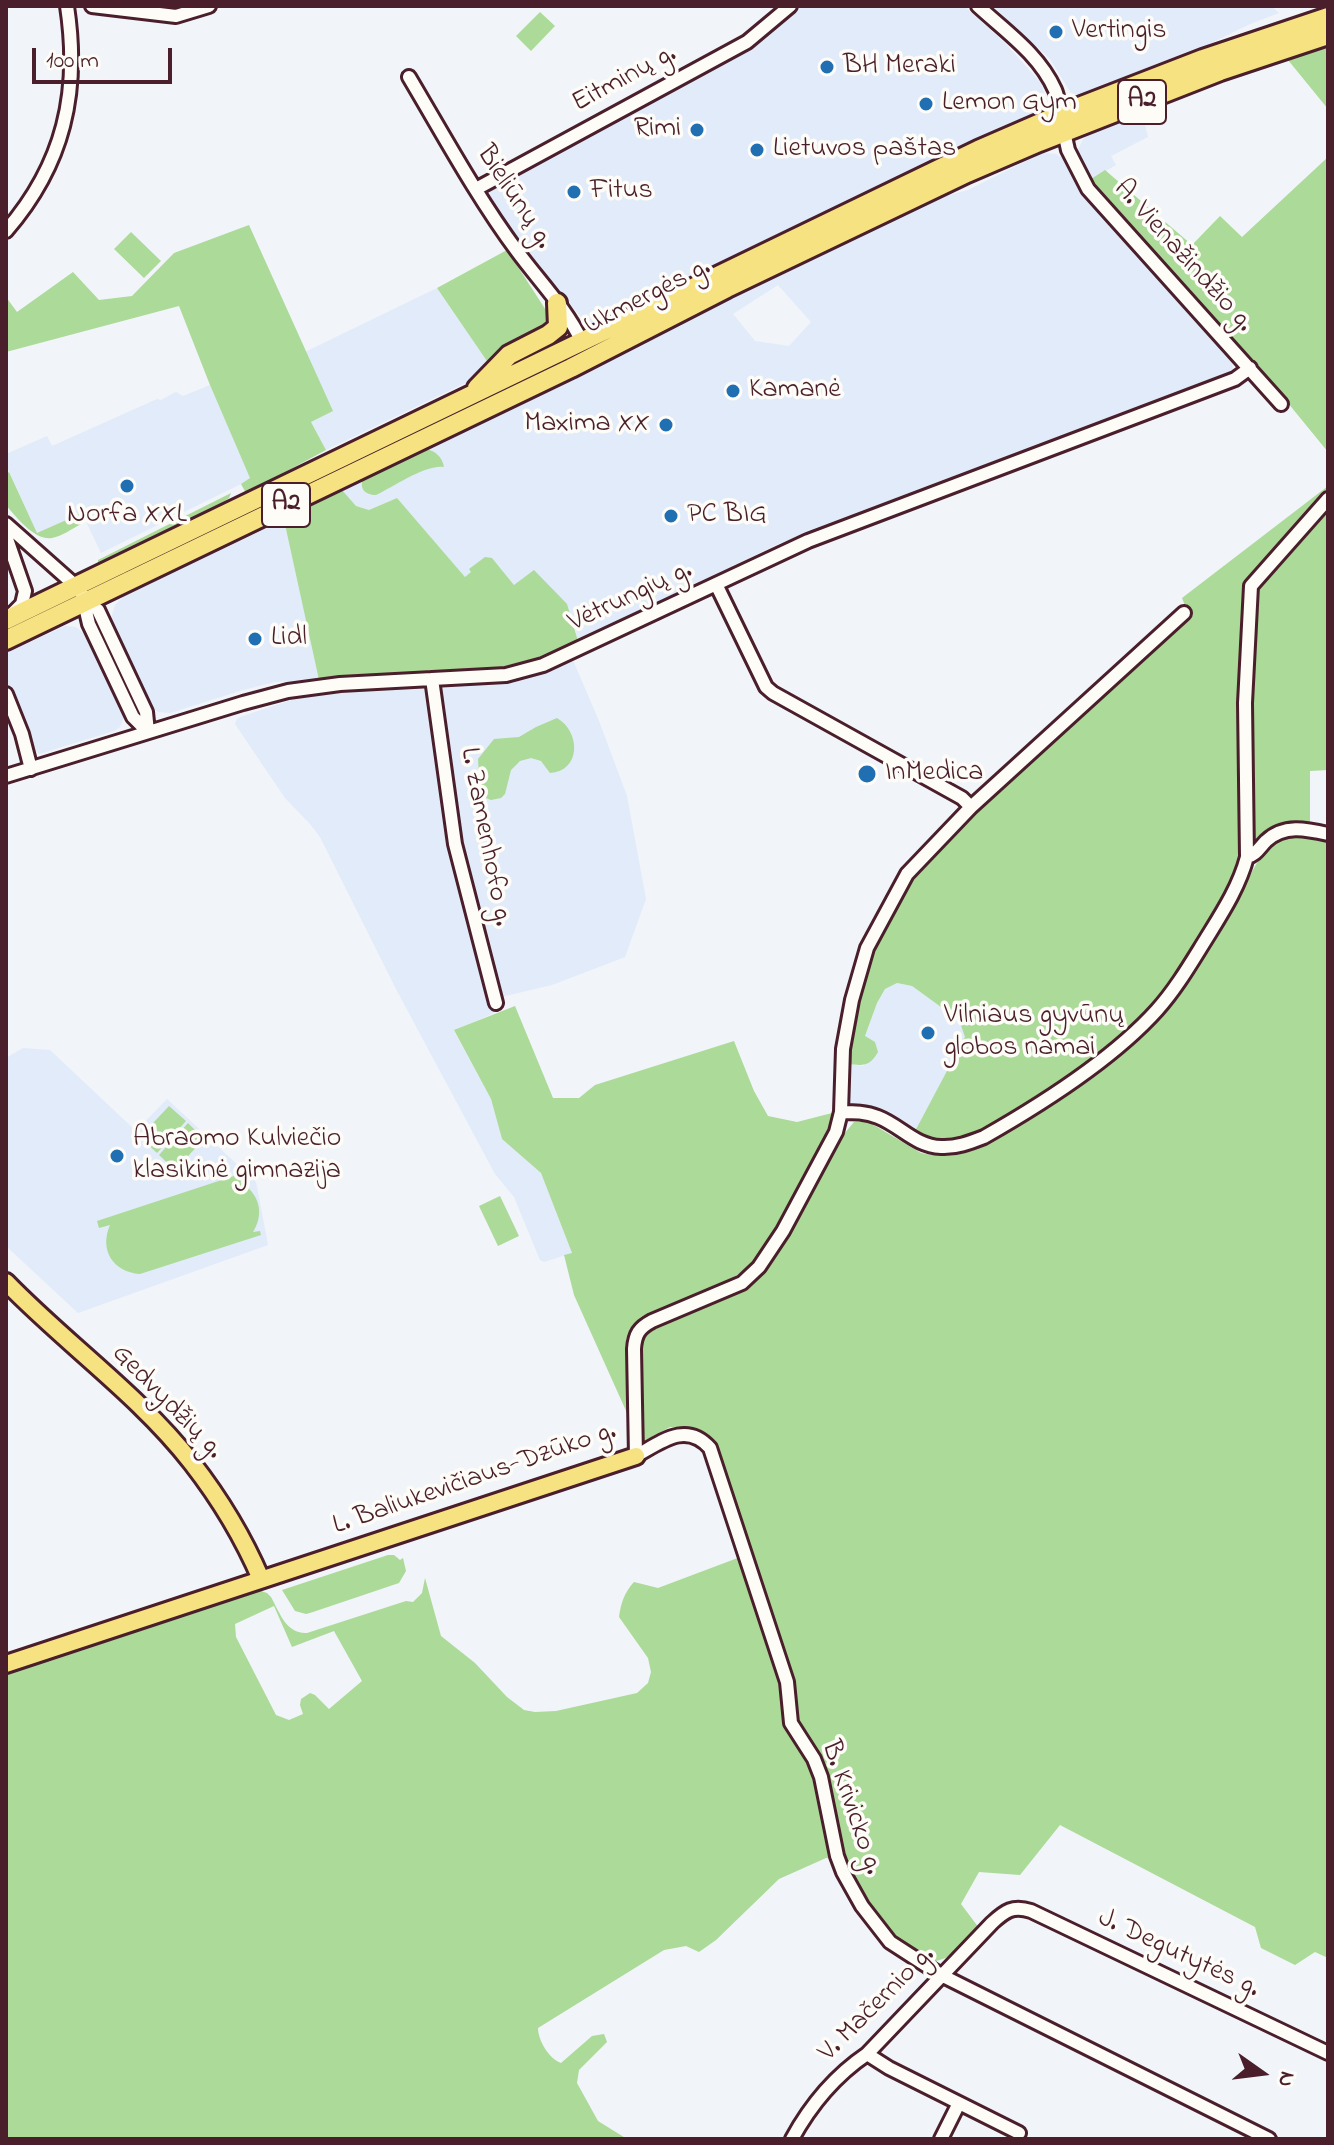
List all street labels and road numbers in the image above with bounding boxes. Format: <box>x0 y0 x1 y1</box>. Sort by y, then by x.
street label: Eitminų g. <box>567 39 683 121</box>
road number: A2 <box>1118 80 1166 124</box>
street label: Bieliūnų g. <box>467 140 559 256</box>
street label: A. Vienažindžio g. <box>1105 174 1259 340</box>
street label: Ukmergės g. <box>579 252 717 344</box>
road number: A2 <box>262 483 310 527</box>
street label: Vėtrungių g. <box>564 555 698 641</box>
street label: L. Zamenhofo g. <box>450 745 518 929</box>
street label: Gedvydžių g. <box>103 1339 229 1467</box>
street label: L. Baliukevičiaus-Dzūko g. <box>329 1416 621 1544</box>
street label: B. Krivicko g. <box>811 1737 889 1879</box>
street label: J. Degutytės g. <box>1092 1903 1264 2007</box>
street label: V. Mačernio g. <box>813 1940 943 2070</box>

